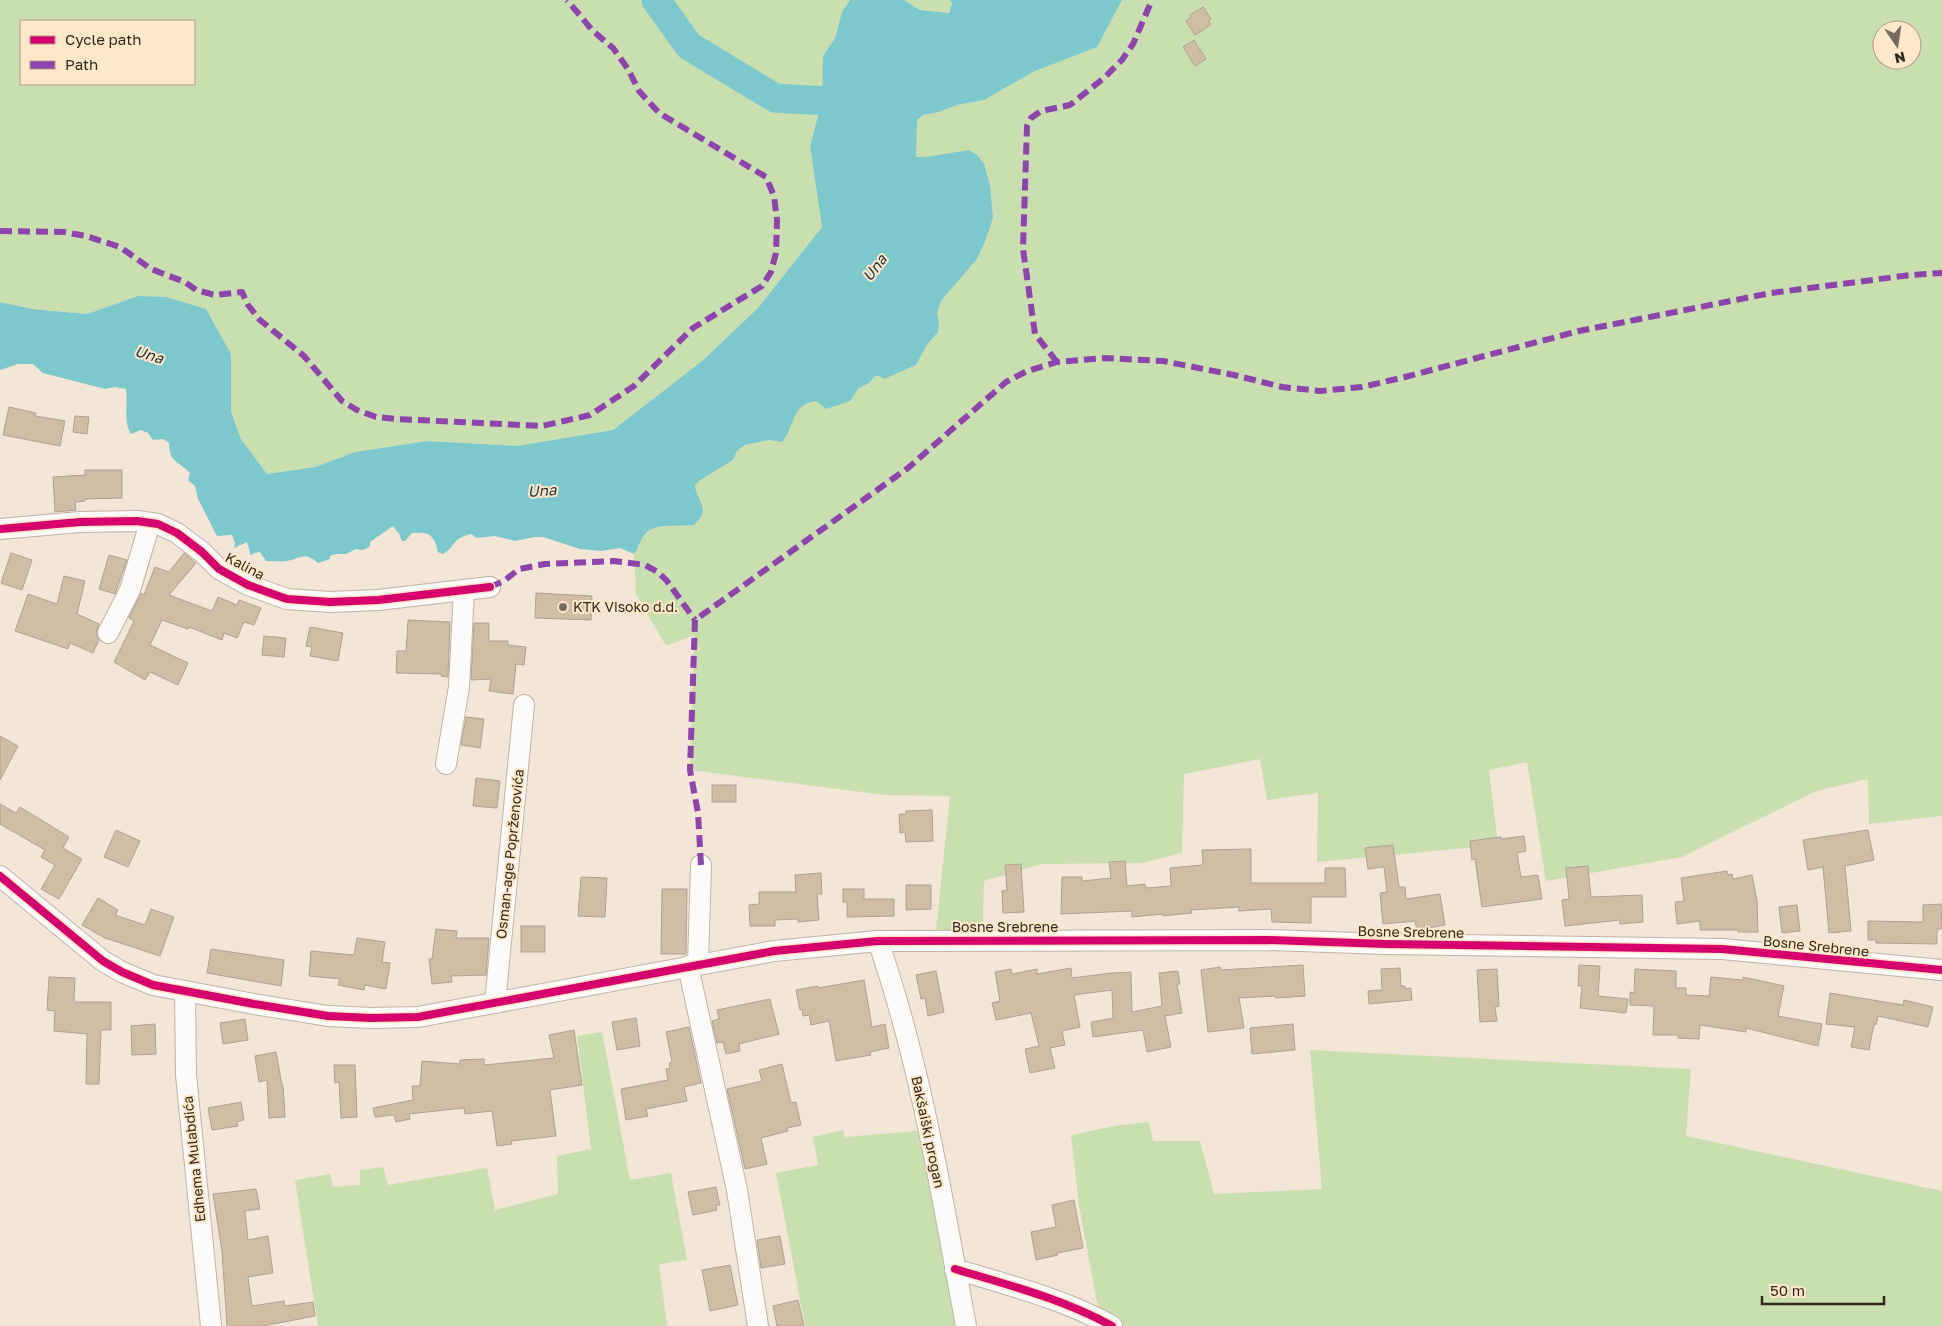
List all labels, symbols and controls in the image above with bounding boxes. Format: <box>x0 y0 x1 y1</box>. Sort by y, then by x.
legend <box>20 20 195 85</box>
north arrow <box>1872 20 1922 70</box>
text: Cycle path <box>65 30 141 48</box>
text: N <box>1893 49 1907 68</box>
text: Path <box>65 55 98 73</box>
water label: Una <box>858 250 890 284</box>
water label: Una <box>133 341 166 367</box>
water label: Una <box>527 480 557 500</box>
street label: Kalina <box>223 548 268 583</box>
place label: KTK Visoko d.d. <box>573 598 678 615</box>
marker: KTK Visoko d.d. <box>557 601 569 613</box>
street label: Osman-age Poprženovića <box>492 768 527 940</box>
street label: Bosne Srebrene <box>952 918 1058 935</box>
street label: Bosne Srebrene <box>1358 922 1464 941</box>
street label: Bosne Srebrene <box>1762 931 1870 960</box>
street label: Bakšaiški progan <box>908 1074 949 1190</box>
street label: Edhema Mulabdića <box>178 1095 209 1223</box>
scale bar <box>1762 1274 1884 1306</box>
text: 50 m <box>1770 1281 1805 1299</box>

